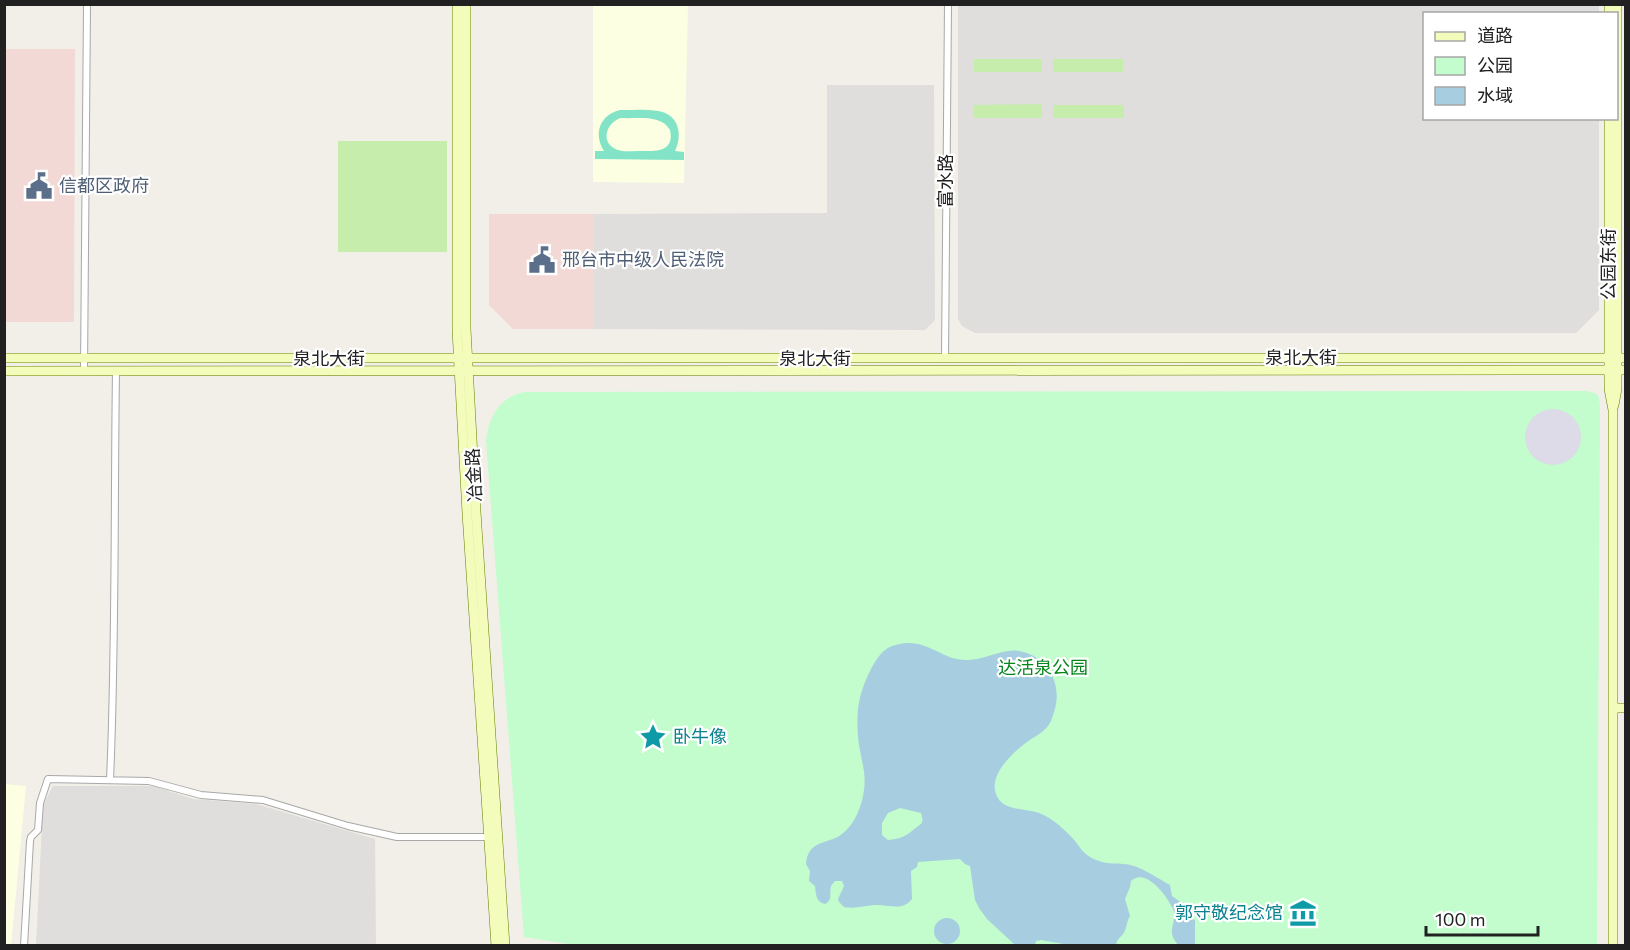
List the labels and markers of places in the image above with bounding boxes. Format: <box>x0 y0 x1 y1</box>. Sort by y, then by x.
public building icon: 信都区政府 <box>24 171 54 201</box>
place label: 信都区政府 <box>59 174 149 196</box>
public building icon: 邢台市中级人民法院 <box>527 245 557 275</box>
place label: 邢台市中级人民法院 <box>562 248 724 270</box>
place icon: 卧牛像 <box>638 722 668 752</box>
place label: 卧牛像 <box>673 725 727 747</box>
museum icon: 郭守敬纪念馆 <box>1288 898 1318 928</box>
place label: 郭守敬纪念馆 <box>1175 901 1283 923</box>

